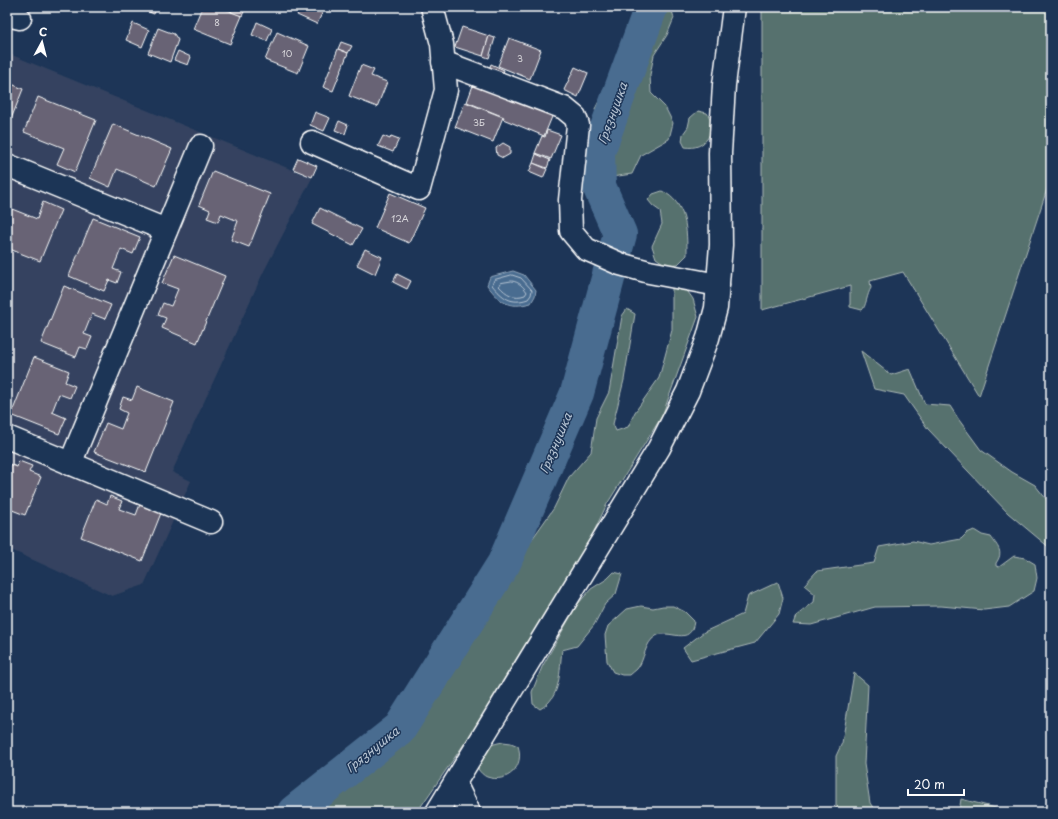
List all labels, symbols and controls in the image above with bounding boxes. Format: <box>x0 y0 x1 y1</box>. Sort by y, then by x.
house number: 8 <box>214 15 220 29</box>
north arrow <box>22 22 62 62</box>
text: С <box>38 23 48 41</box>
house number: 10 <box>282 46 293 60</box>
house number: 3 <box>517 51 523 65</box>
water label: Грязнушка <box>593 79 632 146</box>
house number: 3Б <box>473 115 485 129</box>
house number: 12А <box>391 211 409 225</box>
water label: Грязнушка <box>534 409 576 476</box>
water label: Грязнушка <box>341 721 403 776</box>
scale bar <box>908 771 964 797</box>
text: 20 m <box>914 775 945 793</box>

